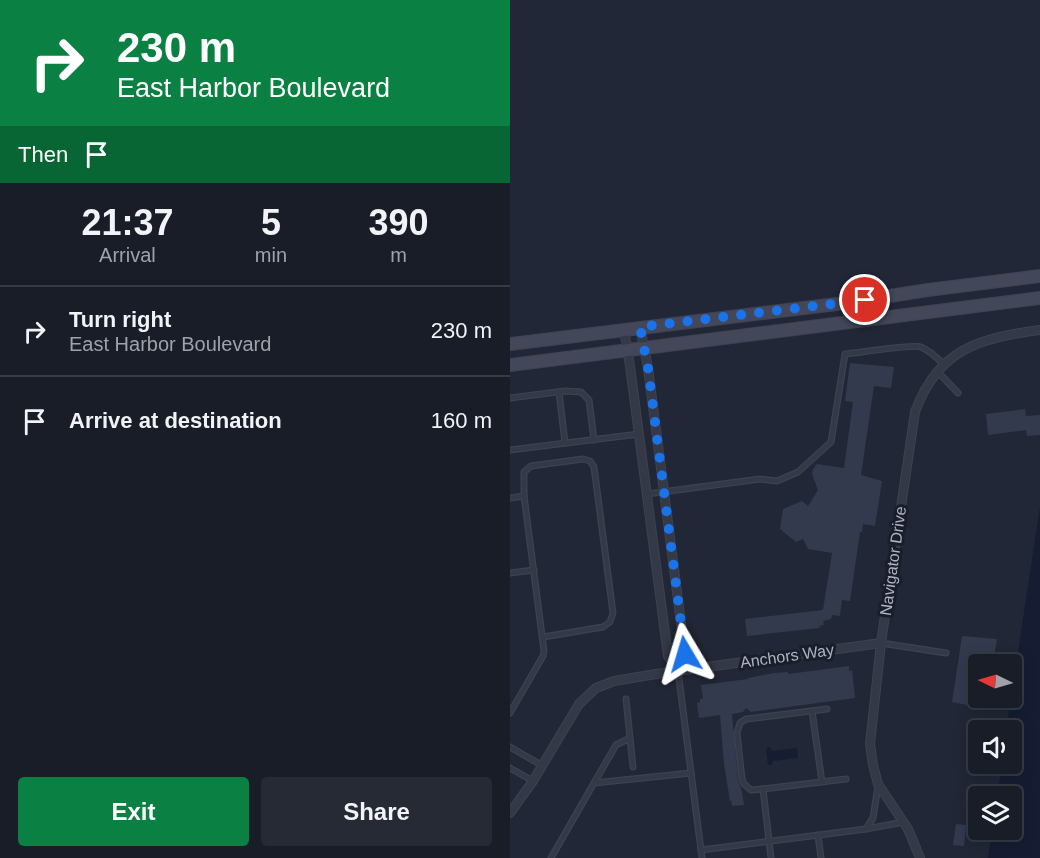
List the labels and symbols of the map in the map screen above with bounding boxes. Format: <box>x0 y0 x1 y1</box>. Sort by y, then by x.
pin <box>839 274 890 325</box>
street label: Navigator Drive <box>877 505 909 617</box>
position arrow <box>653 622 717 686</box>
street label: Anchors Way <box>739 641 835 671</box>
north arrow <box>968 654 1022 708</box>

